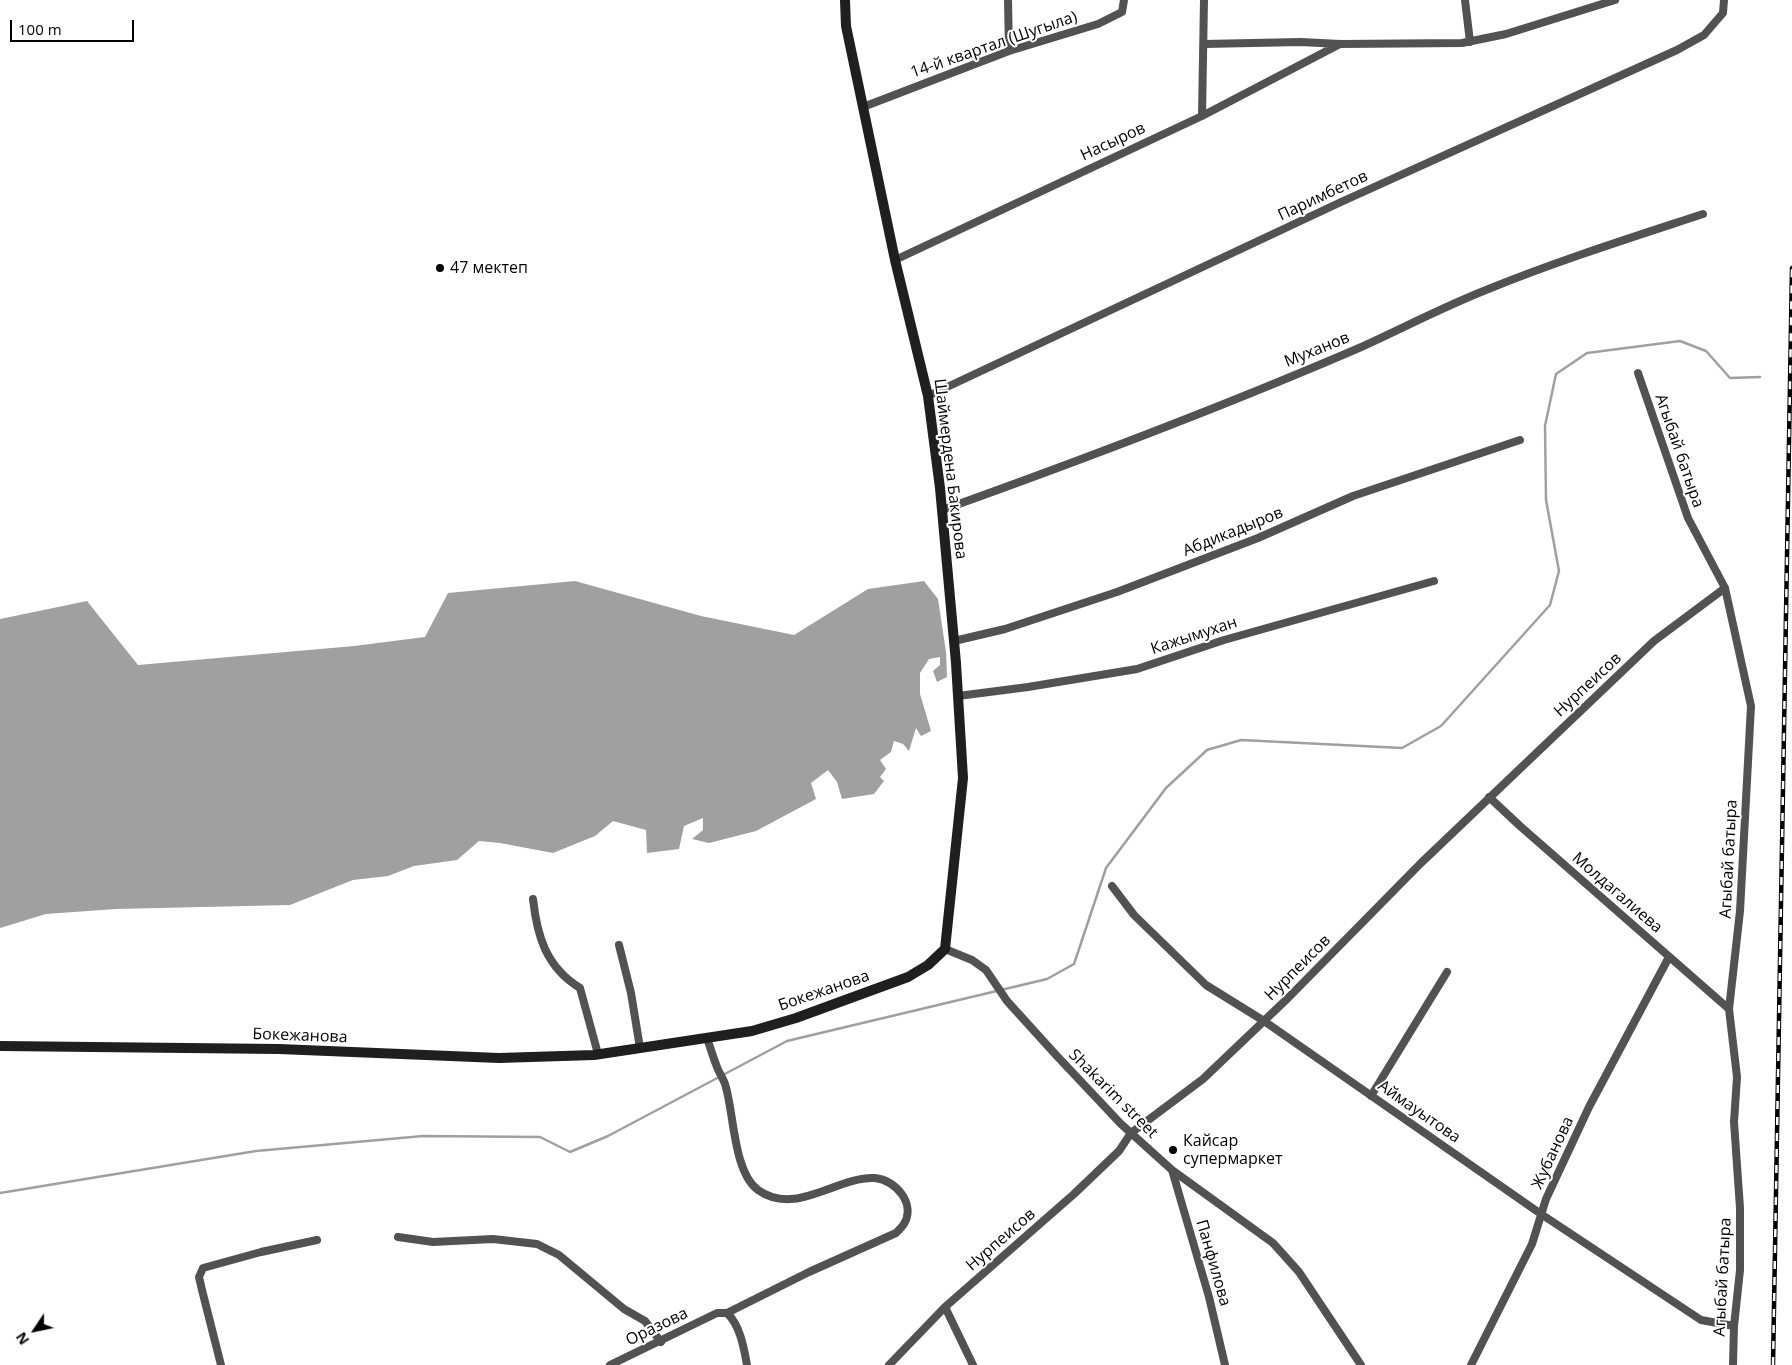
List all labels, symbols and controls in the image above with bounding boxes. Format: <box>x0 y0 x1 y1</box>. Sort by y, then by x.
street label: 14-й квартал (Шугыла) <box>908 7 1080 83</box>
scale bar <box>12 10 136 42</box>
text: 100 m <box>18 19 62 39</box>
street label: Насыров <box>1078 119 1148 165</box>
street label: Паримбетов <box>1275 167 1371 225</box>
place label: 47 мектеп <box>450 258 528 278</box>
marker: 47 мектеп <box>434 262 446 274</box>
street label: Муханов <box>1282 328 1352 372</box>
street label: Шаймердена Бакирова <box>929 377 971 561</box>
street label: Агыбай батыра <box>1651 392 1707 510</box>
street label: Абдикадыров <box>1180 503 1286 561</box>
street label: Кажымухан <box>1148 613 1240 659</box>
street label: Нурпеисов <box>1550 649 1626 721</box>
street label: Агыбай батыра <box>1716 799 1742 919</box>
street label: Молдагалиева <box>1568 849 1666 937</box>
street label: Нурпеисов <box>1261 931 1335 1005</box>
street label: Бокежанова <box>776 966 872 1016</box>
street label: Бокежанова <box>252 1025 348 1047</box>
street label: Shakarim street <box>1065 1046 1161 1142</box>
street label: Аймауытова <box>1374 1076 1464 1148</box>
street label: Жубанова <box>1528 1114 1578 1192</box>
place label: Кайсар супермаркет <box>1183 1131 1283 1169</box>
marker: Кайсар супермаркет <box>1167 1144 1179 1156</box>
street label: Нурпеисов <box>963 1205 1039 1275</box>
street label: Агыбай батыра <box>1710 1217 1736 1337</box>
street label: Панфилова <box>1191 1218 1235 1308</box>
street label: Оразова <box>623 1304 691 1350</box>
north arrow <box>10 1305 60 1355</box>
text: N <box>11 1329 33 1349</box>

